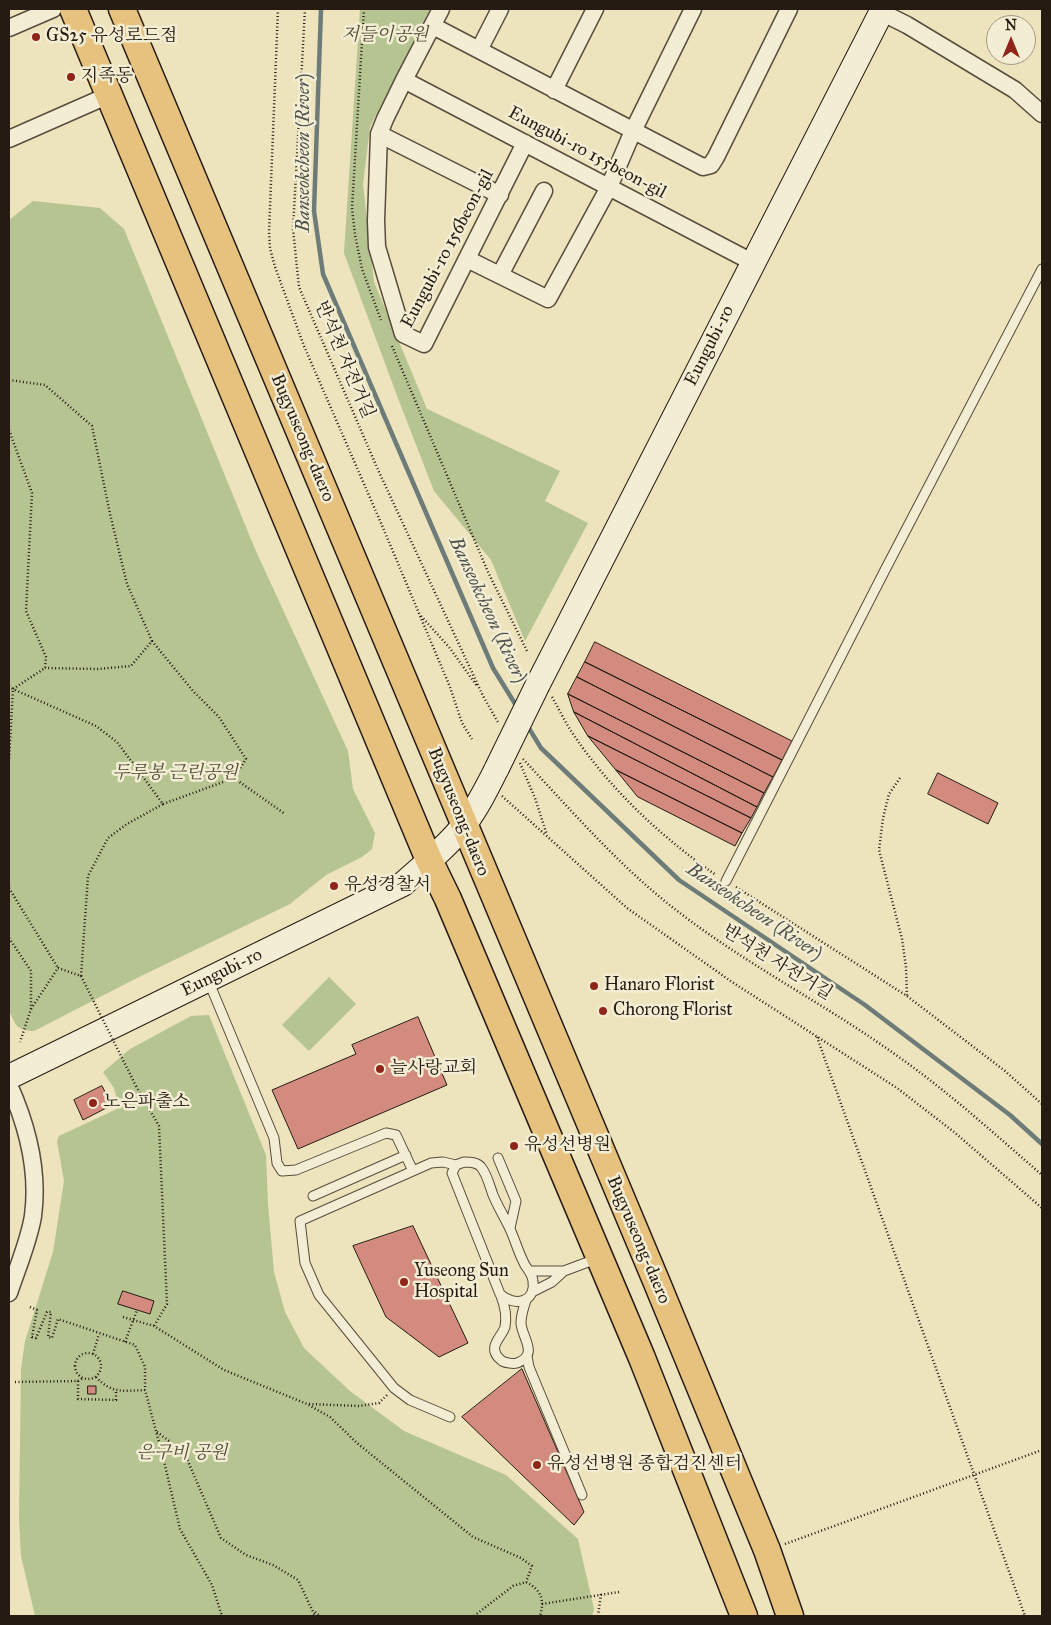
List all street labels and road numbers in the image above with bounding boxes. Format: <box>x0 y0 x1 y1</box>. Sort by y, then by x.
street label: Eungubi-ro 155beon-gil <box>504 102 670 204</box>
street label: Eungubi-ro 156beon-gil <box>397 166 499 332</box>
street label: 반석천 자전거길 <box>310 298 378 422</box>
street label: Eungubi-ro <box>681 302 739 390</box>
street label: Bugyuseong-daero <box>265 371 339 505</box>
street label: Bugyuseong-daero <box>422 745 494 879</box>
street label: 반석천 자전거길 <box>718 921 836 1005</box>
street label: Eungubi-ro <box>178 944 266 1002</box>
street label: Bugyuseong-daero <box>601 1173 675 1307</box>

